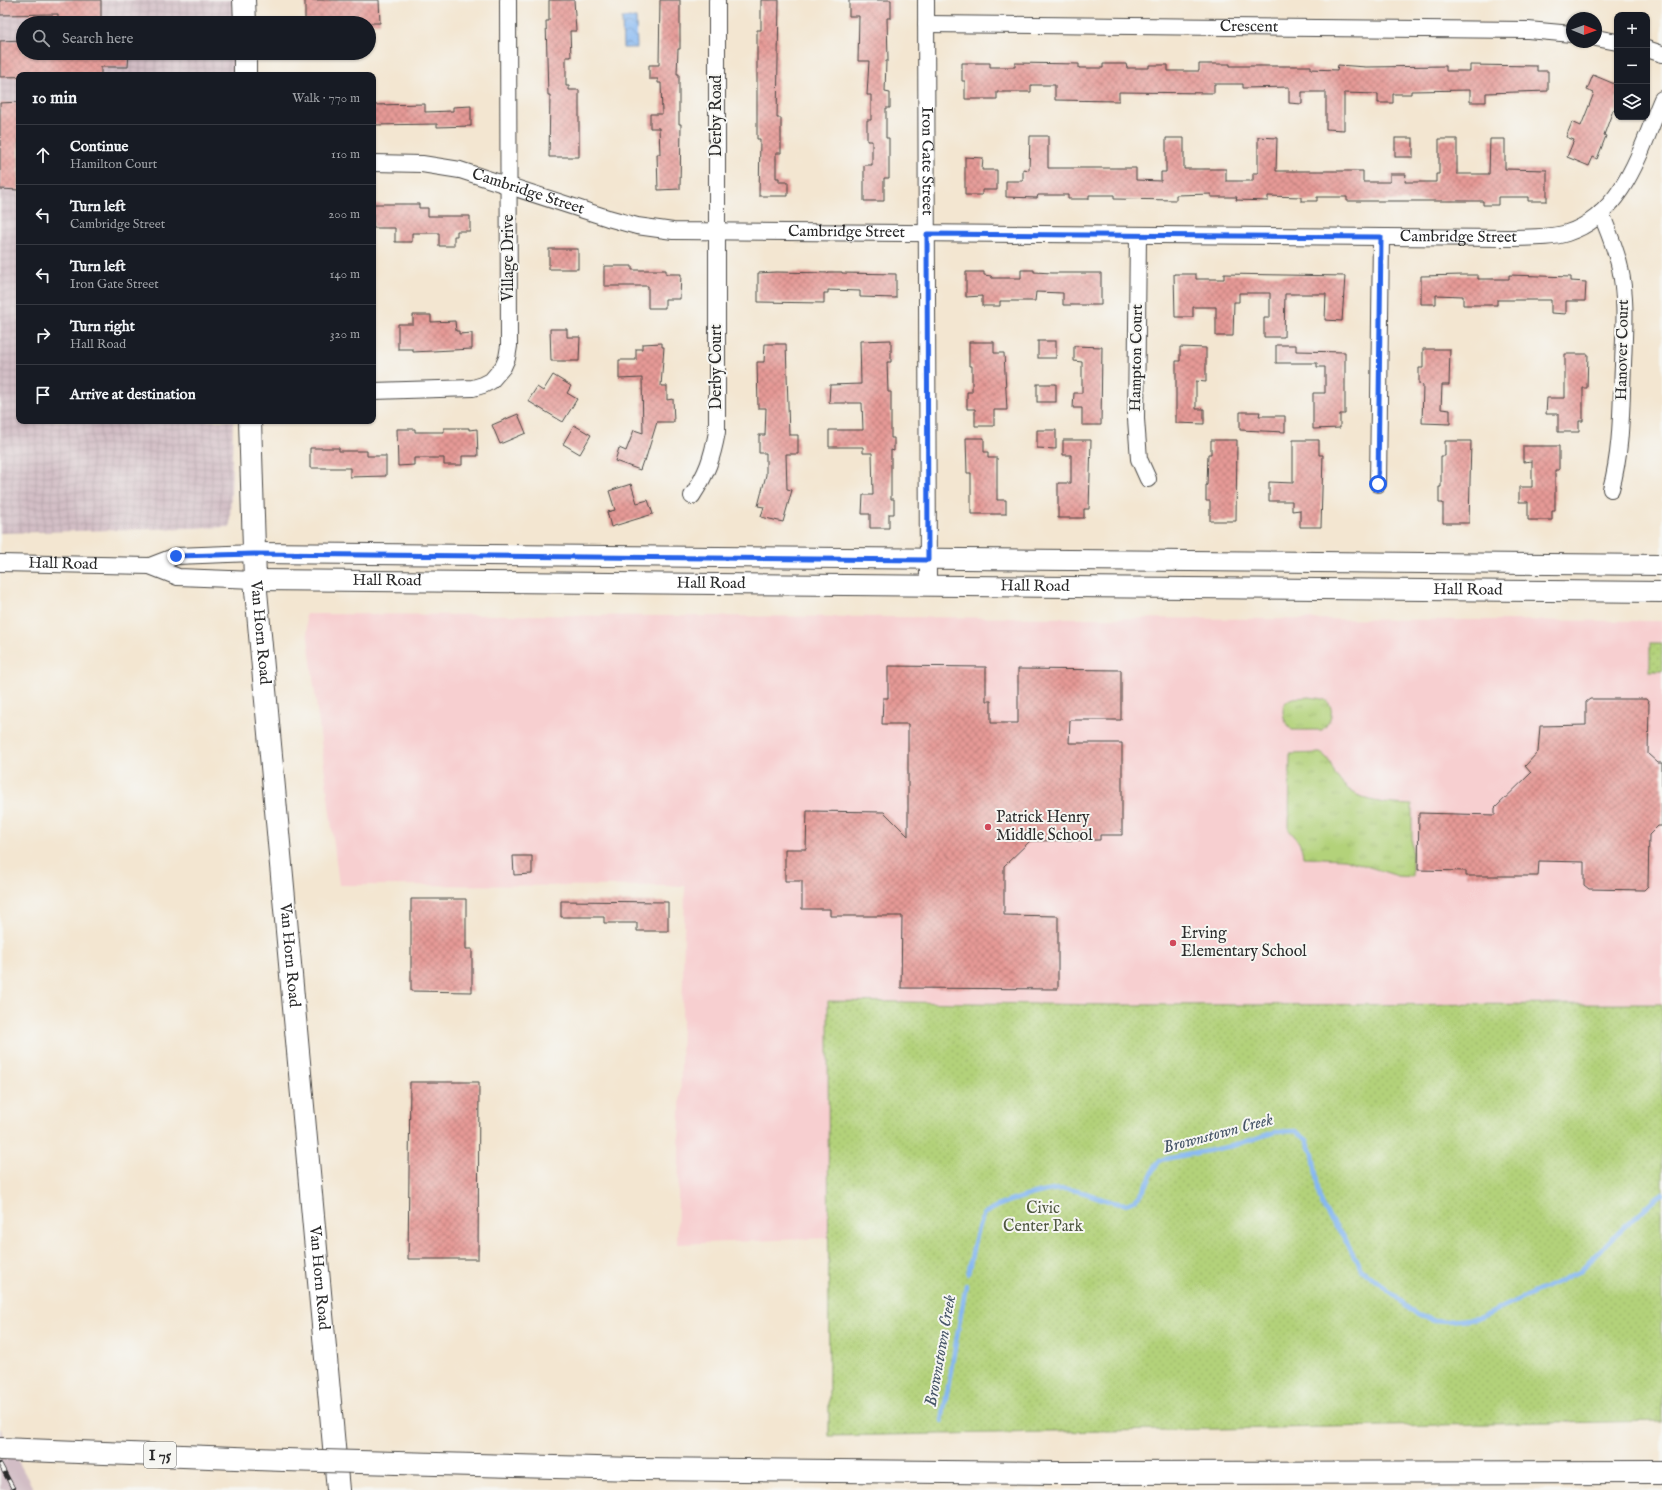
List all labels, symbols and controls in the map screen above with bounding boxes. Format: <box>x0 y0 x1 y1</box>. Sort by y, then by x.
north arrow <box>1566 12 1602 48</box>
map controls <box>1614 12 1650 120</box>
button: + <box>1614 12 1650 48</box>
search box <box>16 16 376 60</box>
street label: Crescent <box>1220 17 1279 38</box>
icon: search <box>30 27 52 49</box>
text: Search here <box>62 29 133 48</box>
button: − <box>1614 48 1650 84</box>
street label: Derby Road <box>707 75 727 157</box>
button: layers <box>1614 84 1650 120</box>
text: 10 min <box>32 88 77 109</box>
text: Walk · 770 m <box>292 90 360 107</box>
street label: Iron Gate Street <box>916 106 937 216</box>
text: Continue <box>70 137 128 156</box>
icon: ahead <box>32 144 54 166</box>
text: 110 m <box>331 146 360 163</box>
text: Hamilton Court <box>70 156 157 173</box>
street label: Cambridge Street <box>469 164 587 220</box>
text: Turn left <box>70 197 126 216</box>
icon: left <box>32 204 54 226</box>
text: 200 m <box>328 206 360 223</box>
street label: Village Drive <box>499 214 519 303</box>
text: Cambridge Street <box>70 216 165 233</box>
street label: Cambridge Street <box>788 222 906 243</box>
street label: Cambridge Street <box>1400 227 1518 248</box>
text: Turn left <box>70 257 126 276</box>
icon: left <box>32 264 54 286</box>
text: 140 m <box>330 266 360 283</box>
text: Iron Gate Street <box>70 276 159 293</box>
street label: Hanover Court <box>1612 299 1634 401</box>
street label: Hampton Court <box>1126 304 1148 412</box>
text: Turn right <box>70 317 135 336</box>
icon: right <box>32 324 54 346</box>
street label: Derby Court <box>707 324 727 410</box>
text: 320 m <box>330 326 360 343</box>
text: Hall Road <box>70 336 126 353</box>
icon: arrive <box>32 384 54 406</box>
text: Arrive at destination <box>70 385 196 404</box>
route start <box>1369 475 1387 493</box>
route end <box>167 547 185 565</box>
street label: Hall Road <box>28 554 98 575</box>
street label: Hall Road <box>352 571 422 591</box>
street label: Hall Road <box>676 574 746 594</box>
street label: Hall Road <box>1000 576 1070 597</box>
street label: Van Horn Road <box>245 579 275 686</box>
street label: Hall Road <box>1433 580 1503 601</box>
place label: Patrick Henry Middle School <box>996 808 1093 846</box>
marker: Patrick Henry Middle School <box>983 822 993 832</box>
street label: Van Horn Road <box>274 901 304 1009</box>
place label: Erving Elementary School <box>1181 924 1307 962</box>
marker: Erving Elementary School <box>1168 938 1178 948</box>
water label: Brownstown Creek <box>1161 1109 1276 1159</box>
park label: Civic Center Park <box>1003 1199 1083 1237</box>
street label: Van Horn Road <box>304 1224 333 1331</box>
water label: Brownstown Creek <box>921 1293 961 1409</box>
road number: I 75 <box>144 1442 176 1468</box>

